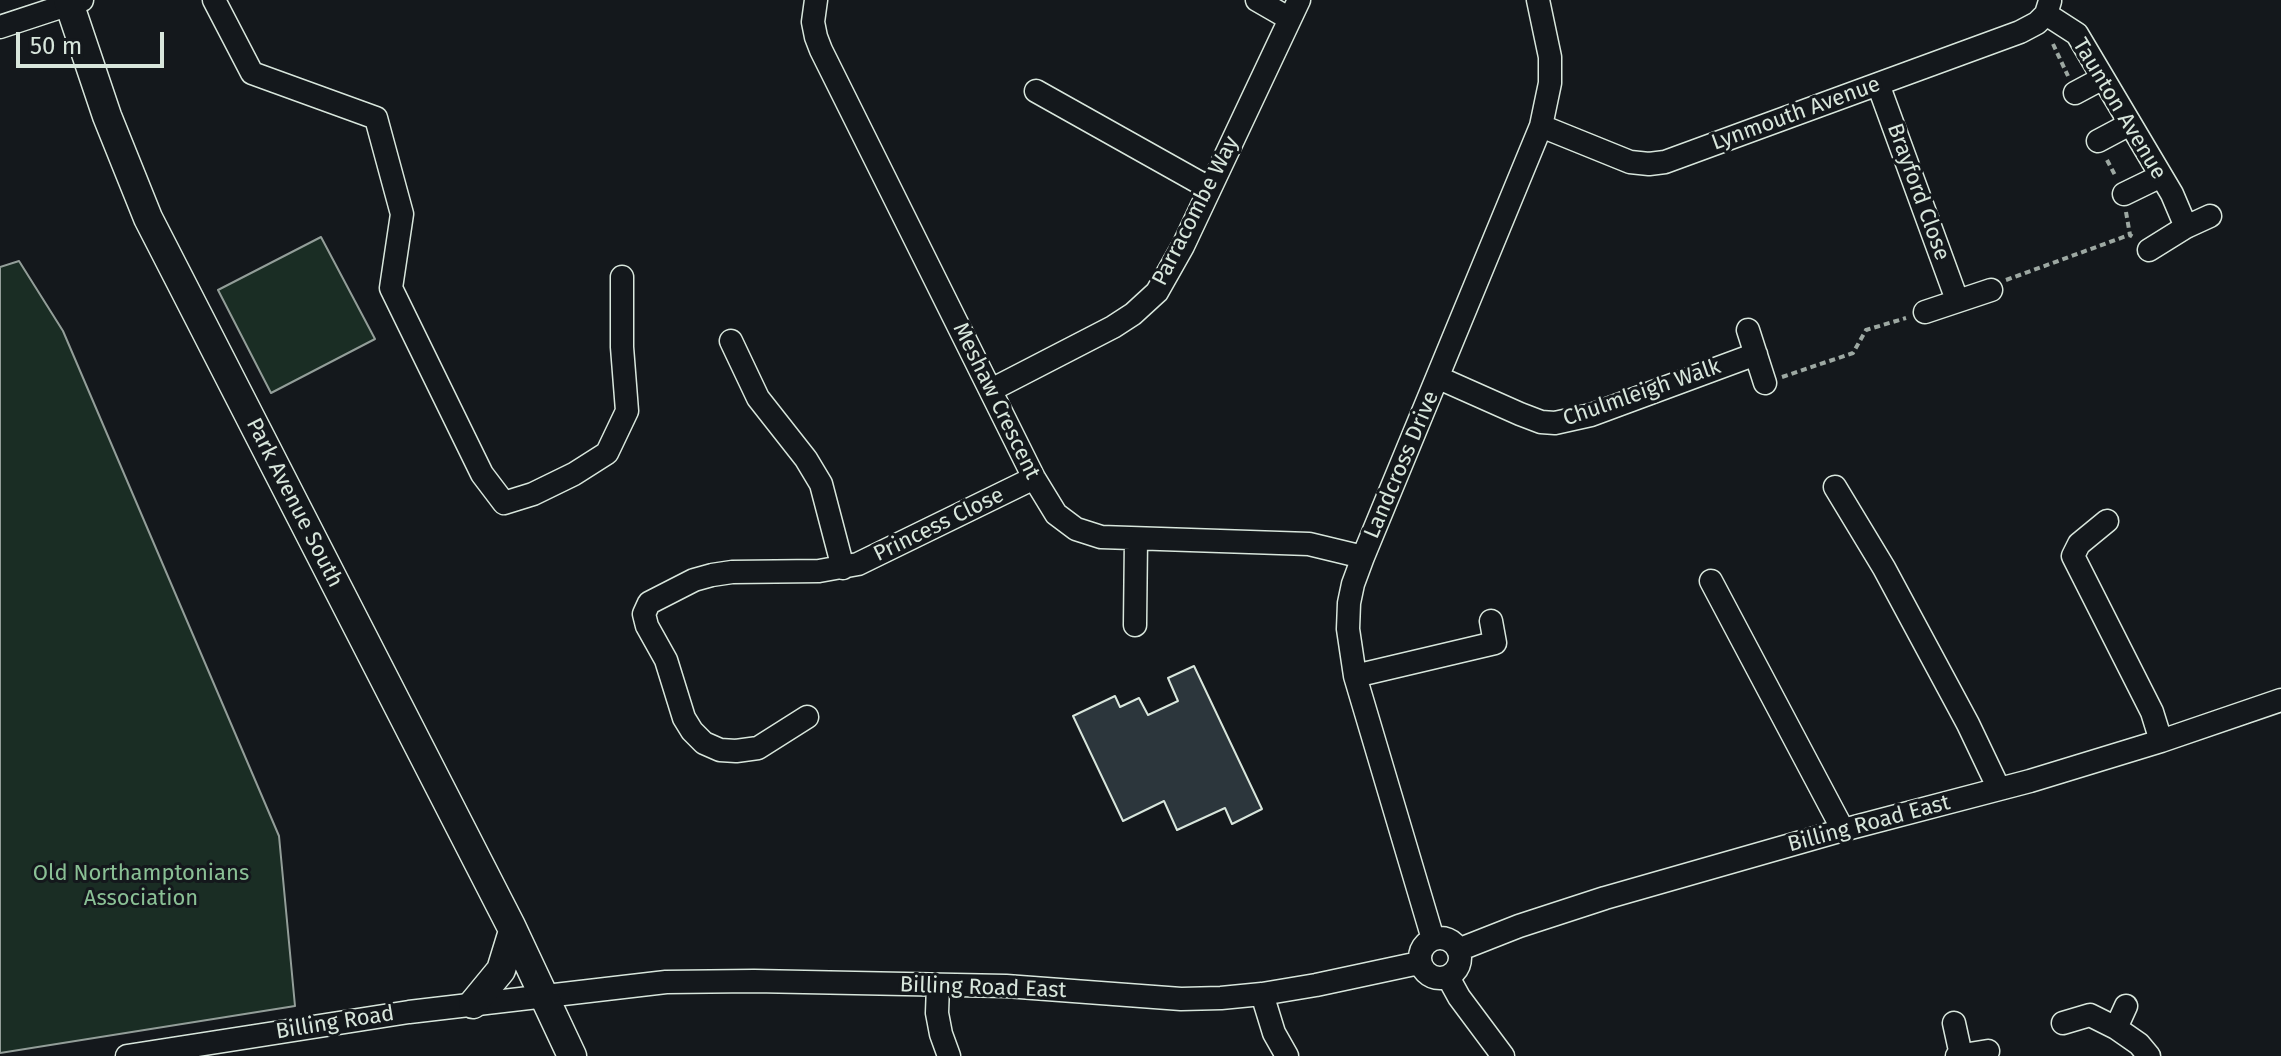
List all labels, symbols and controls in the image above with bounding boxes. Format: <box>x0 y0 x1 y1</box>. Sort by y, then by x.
scale bar <box>20 16 168 66</box>
text: 50 m <box>30 32 82 60</box>
street label: Taunton Avenue <box>2066 34 2172 184</box>
street label: Lynmouth Avenue <box>1708 71 1884 157</box>
street label: Brayford Close <box>1881 120 1955 264</box>
street label: Parracombe Way <box>1147 132 1245 290</box>
street label: Meshaw Crescent <box>947 318 1045 484</box>
street label: Chulmleigh Walk <box>1560 354 1724 432</box>
street label: Landcross Drive <box>1359 387 1445 543</box>
street label: Park Avenue South <box>240 414 348 592</box>
street label: Princess Close <box>870 482 1008 568</box>
street label: Billing Road East <box>1785 790 1953 858</box>
park label: Old Northamptonians Association <box>33 861 249 912</box>
street label: Billing Road East <box>899 972 1067 1004</box>
street label: Billing Road <box>274 1001 396 1045</box>

